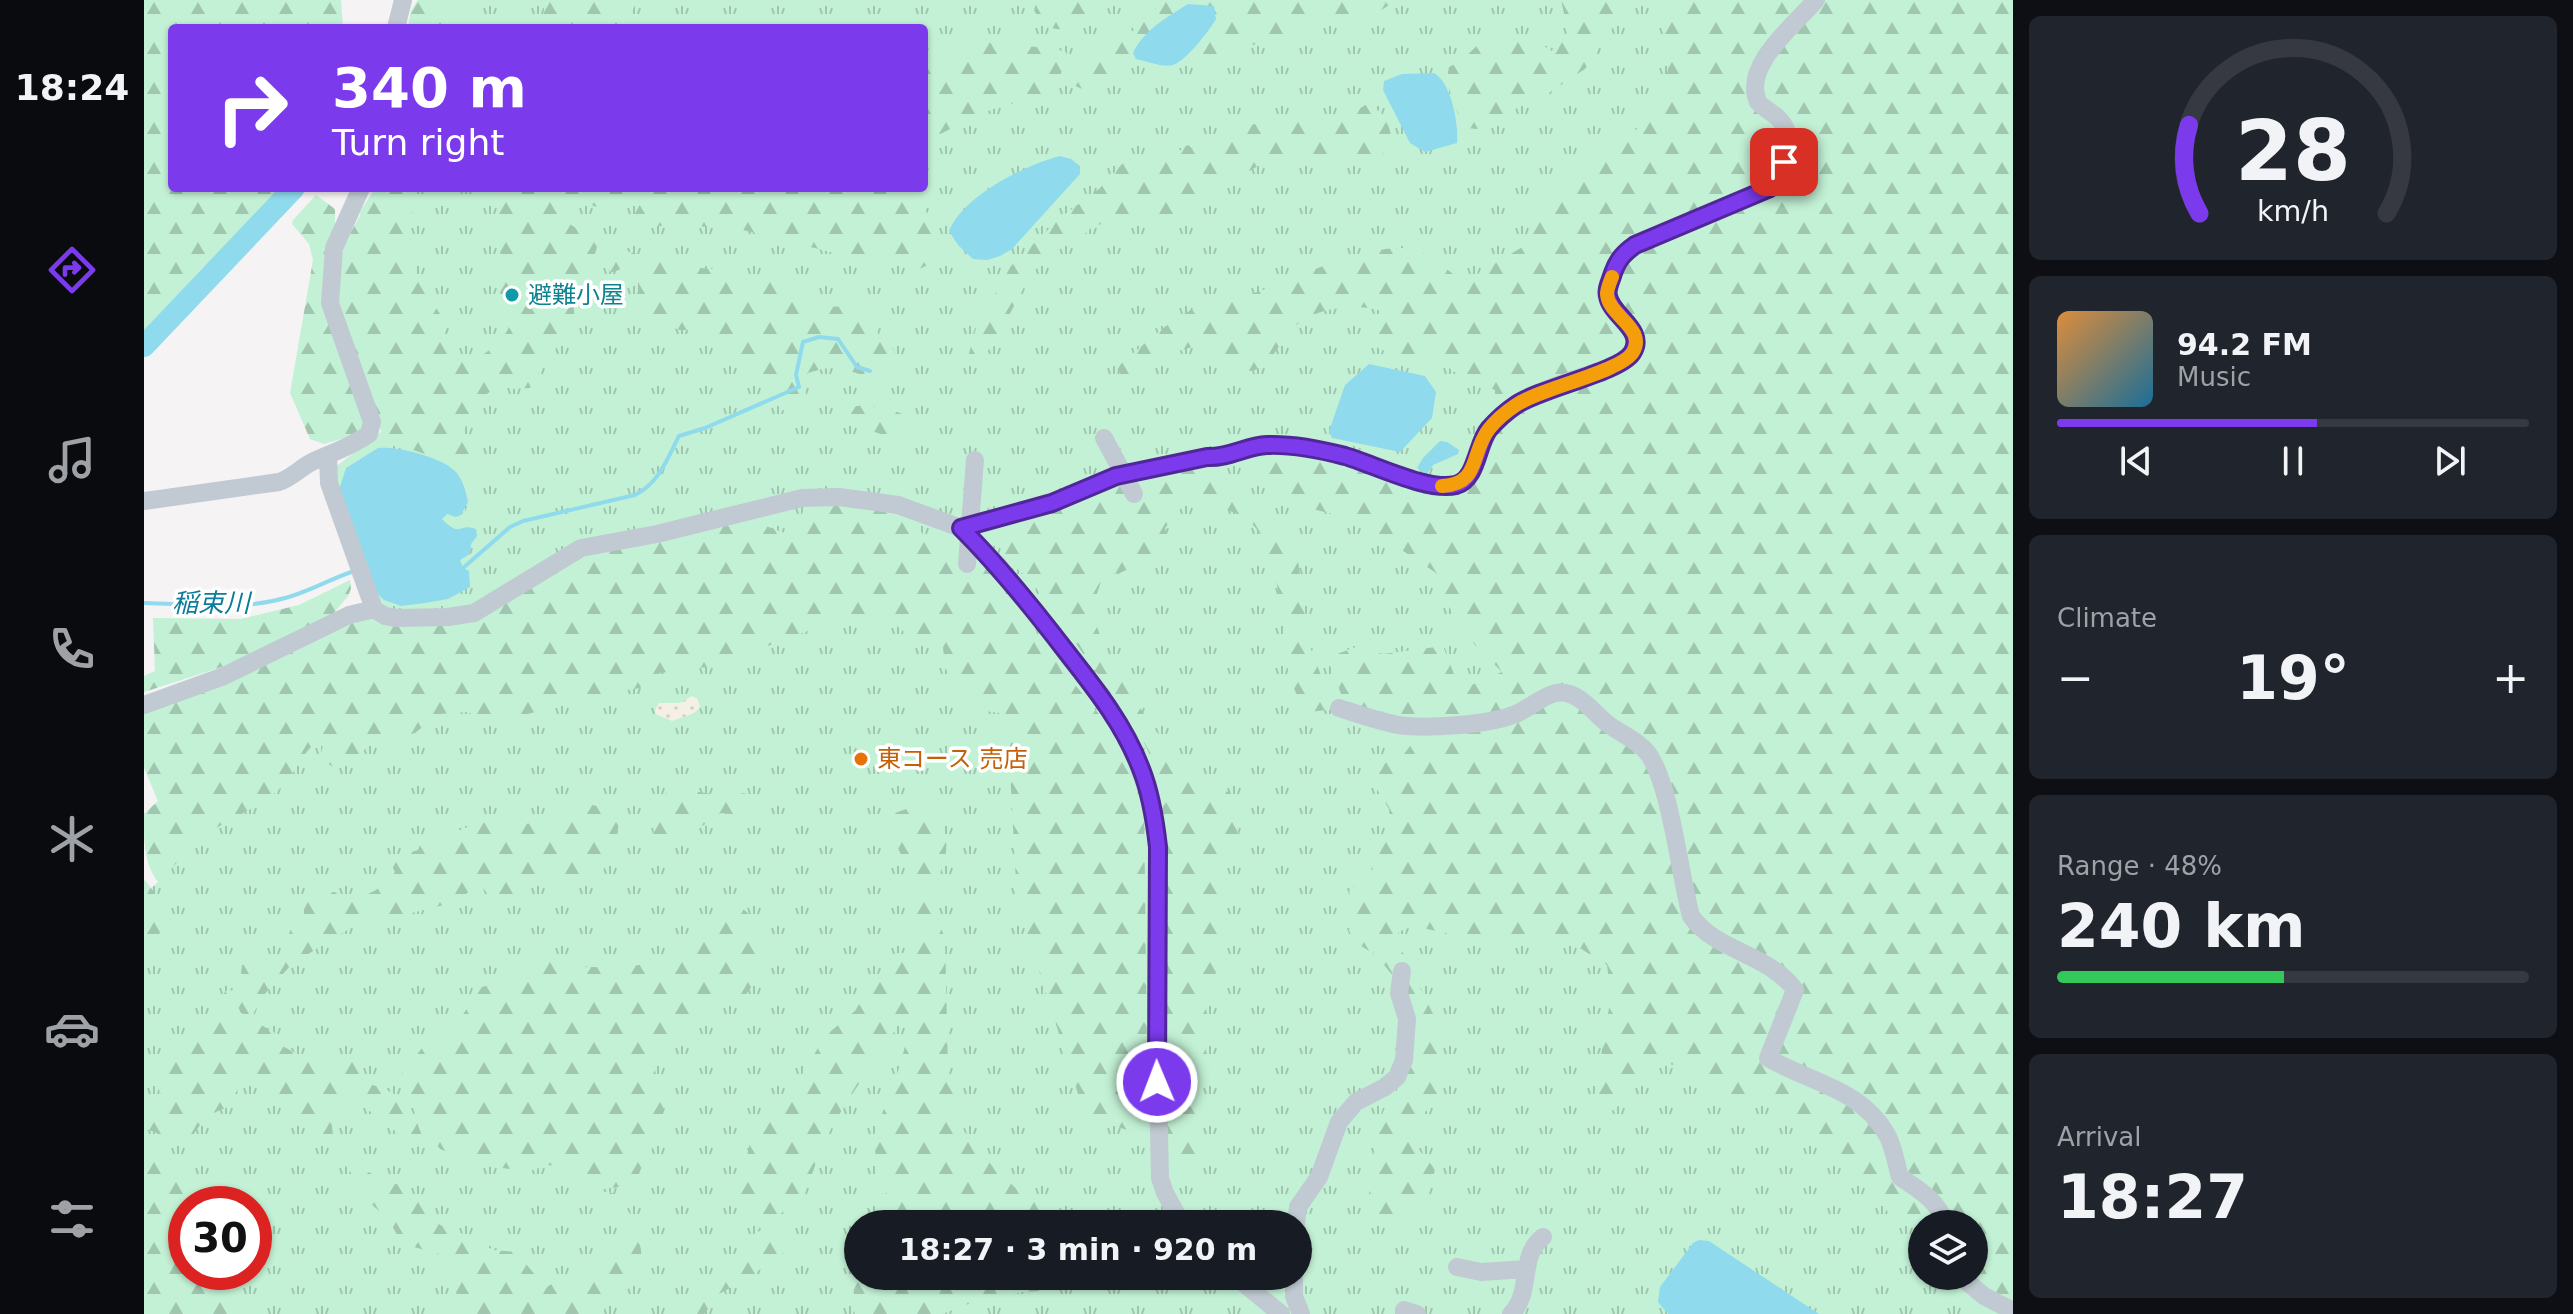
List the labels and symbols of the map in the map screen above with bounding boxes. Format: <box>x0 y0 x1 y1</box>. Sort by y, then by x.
pin <box>1750 128 1818 196</box>
place label: 避難小屋 <box>528 281 624 309</box>
marker: 避難小屋 <box>503 286 521 304</box>
water label: 稲束川 <box>172 588 253 618</box>
place label: 東コース 売店 <box>877 745 1027 773</box>
marker: 東コース 売店 <box>852 750 870 768</box>
position arrow <box>1115 1040 1199 1124</box>
speed limit sign: 30 <box>168 1186 272 1290</box>

